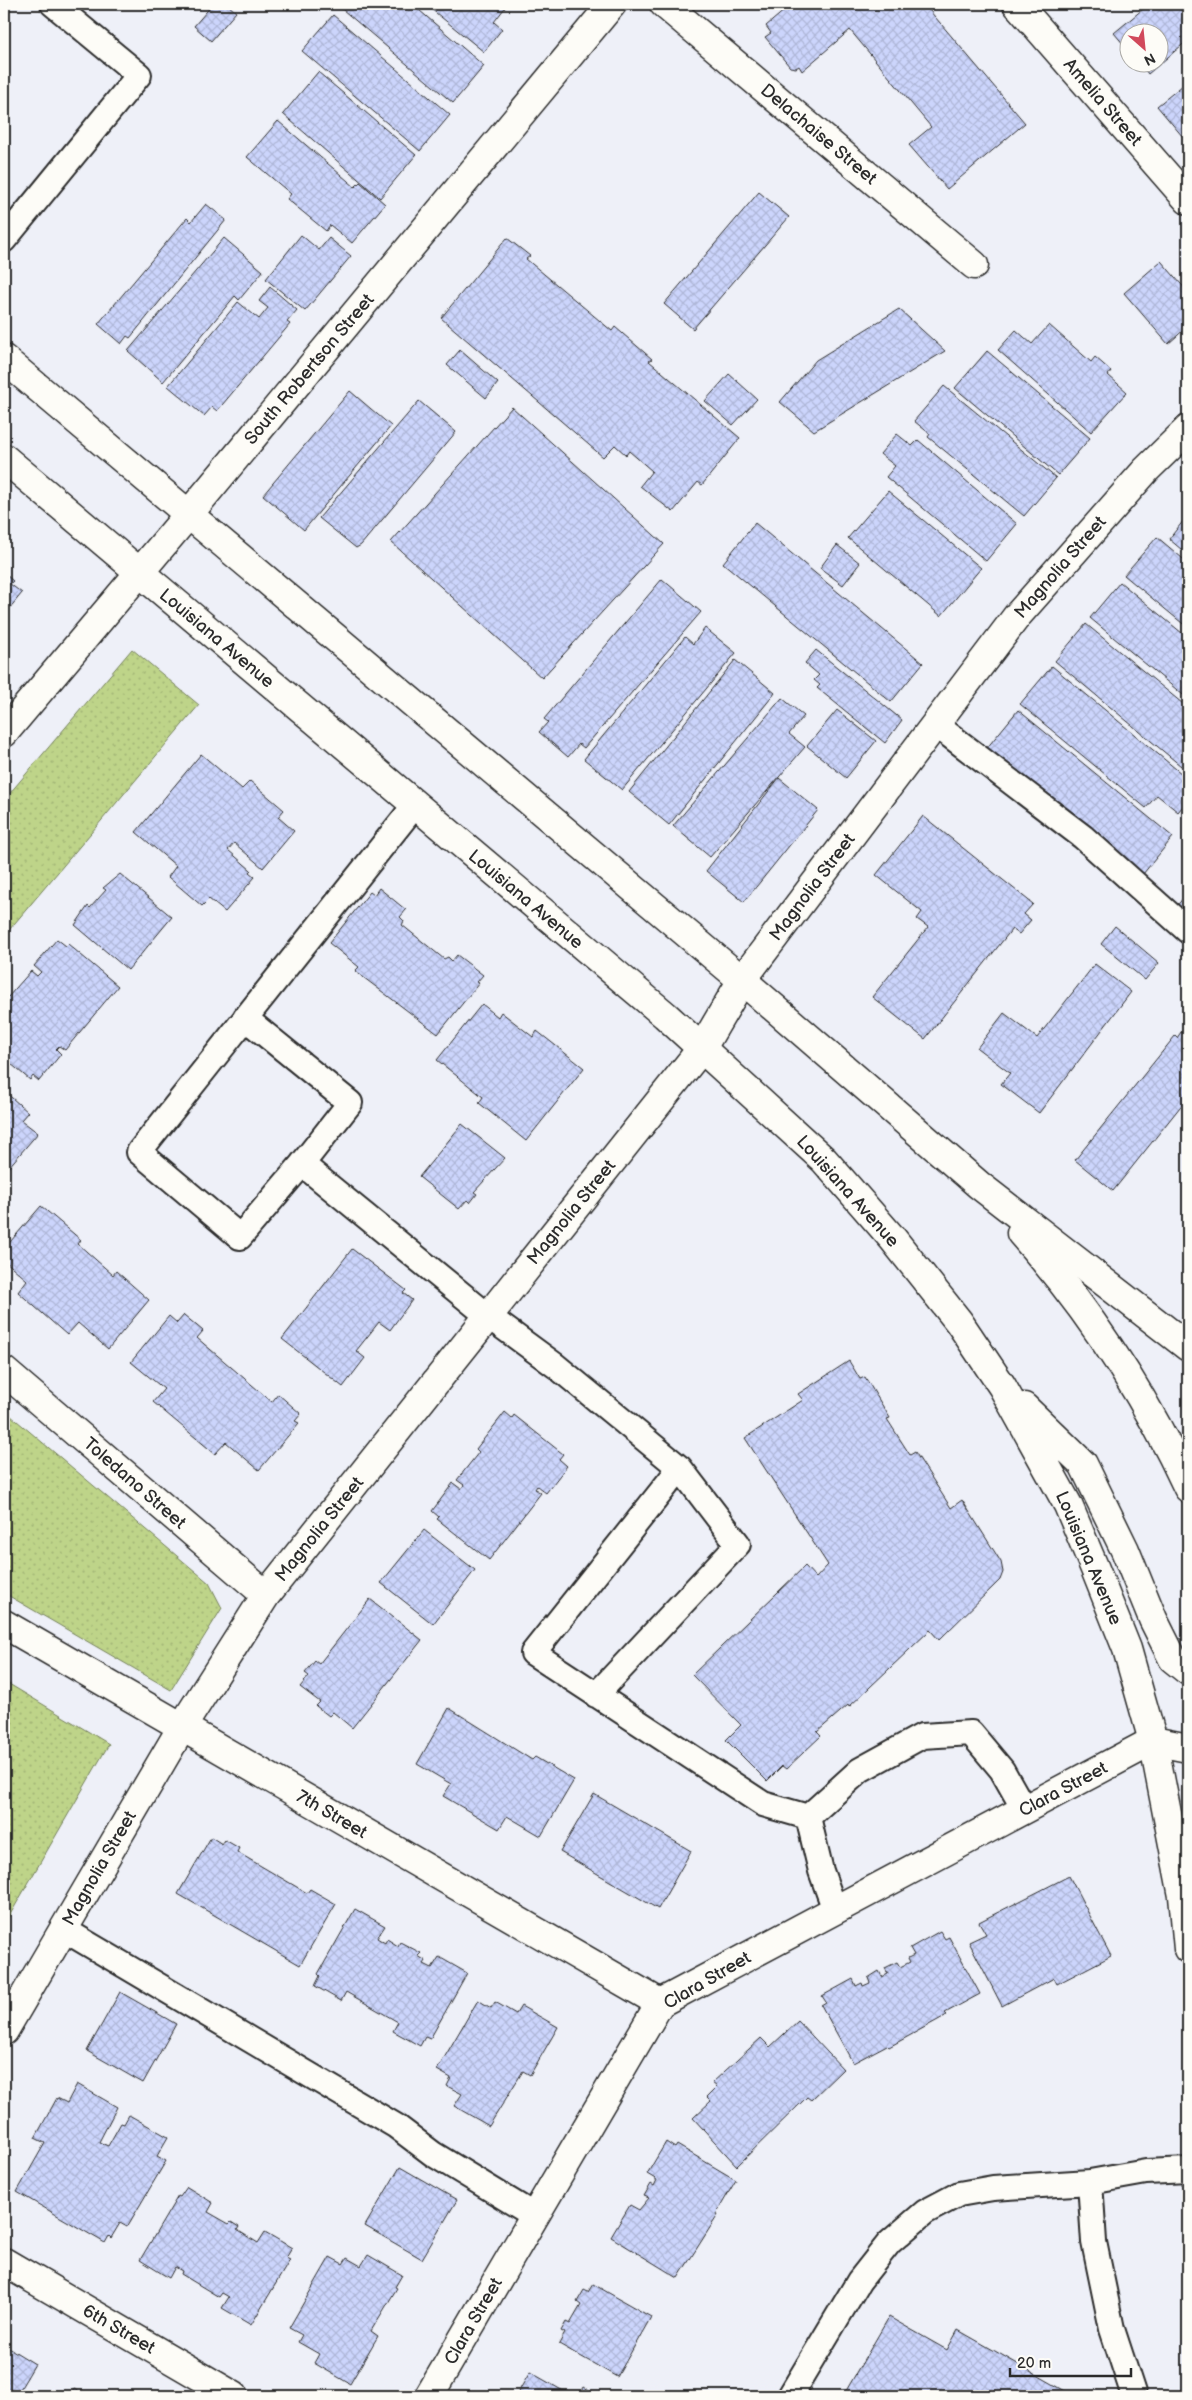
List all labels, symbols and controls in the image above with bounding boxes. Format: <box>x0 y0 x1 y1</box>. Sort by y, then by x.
north arrow <box>1120 22 1170 72</box>
text: N <box>1141 49 1158 69</box>
street label: Amelia Street <box>1059 54 1147 151</box>
street label: Delachaise Street <box>756 80 881 189</box>
street label: South Robertson Street <box>240 289 379 449</box>
street label: Magnolia Street <box>1010 511 1111 623</box>
street label: Louisiana Avenue <box>155 584 278 693</box>
street label: Magnolia Street <box>765 829 860 945</box>
street label: Louisiana Avenue <box>464 845 587 954</box>
street label: Louisiana Avenue <box>792 1131 903 1252</box>
street label: Magnolia Street <box>523 1155 620 1269</box>
street label: Toledano Street <box>79 1433 190 1534</box>
street label: Magnolia Street <box>271 1472 368 1586</box>
street label: Louisiana Avenue <box>1051 1488 1126 1628</box>
street label: Clara Street <box>1015 1757 1111 1822</box>
street label: 7th Street <box>293 1786 371 1843</box>
street label: Magnolia Street <box>58 1807 141 1929</box>
street label: Clara Street <box>660 1947 755 2014</box>
street label: Clara Street <box>440 2274 507 2369</box>
street label: 6th Street <box>79 2300 159 2359</box>
scale bar <box>1010 2345 1131 2377</box>
text: 20 m <box>1017 2354 1051 2373</box>

